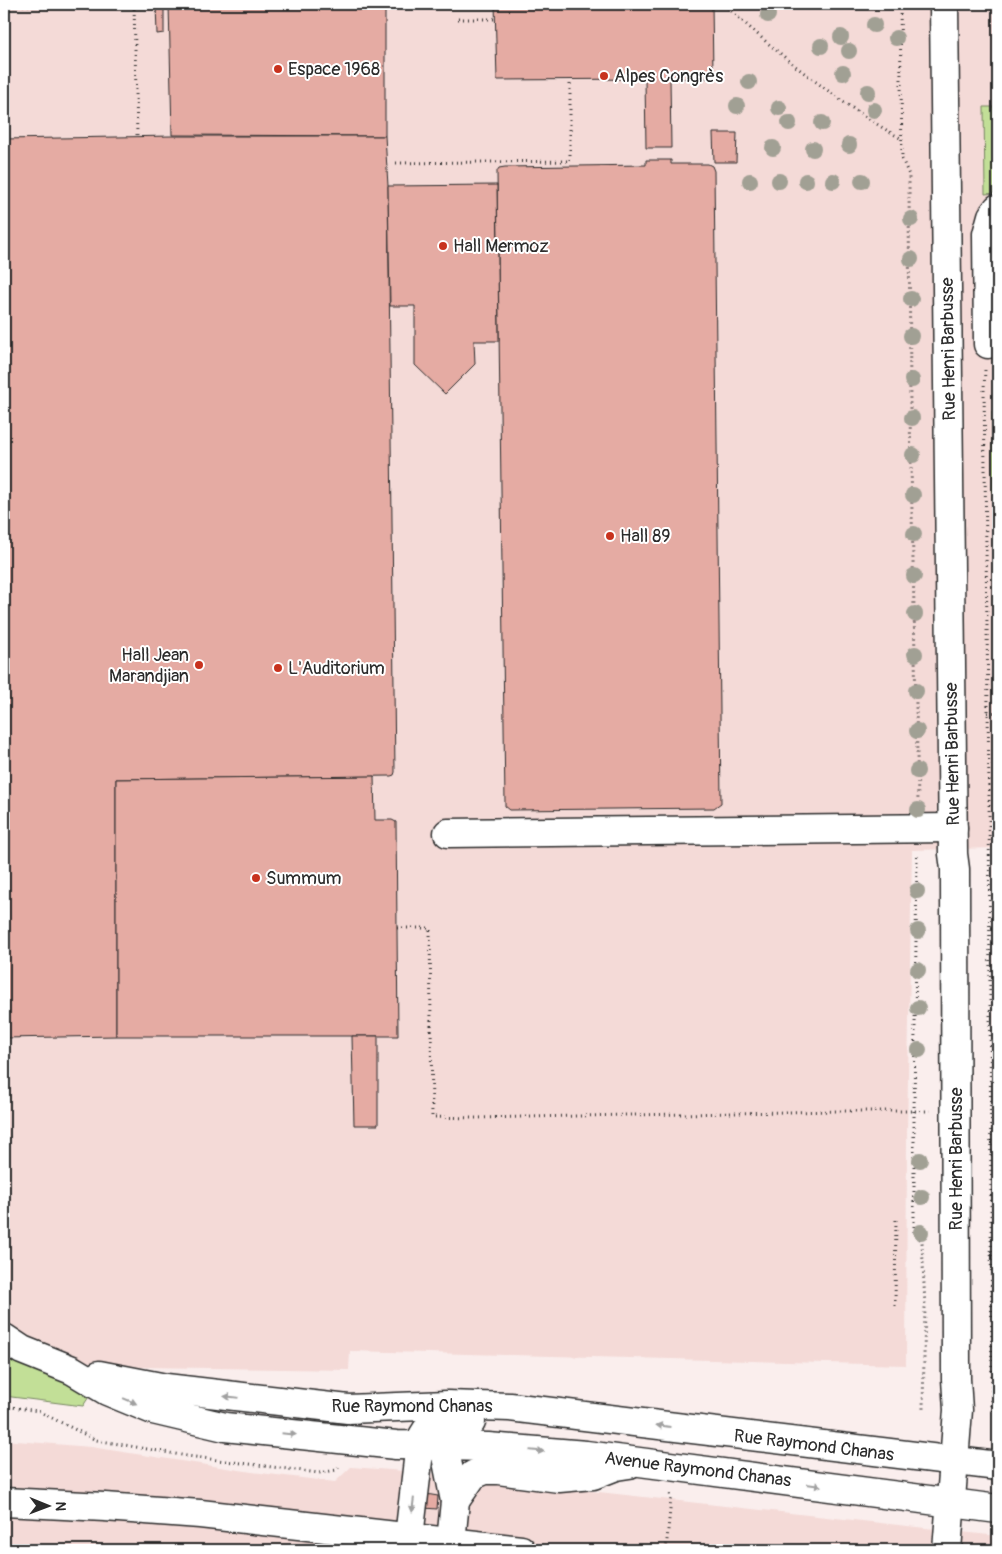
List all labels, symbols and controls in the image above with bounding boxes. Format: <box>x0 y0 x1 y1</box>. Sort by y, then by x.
place label: Espace 1968 <box>288 58 380 81</box>
marker: Espace 1968 <box>272 63 284 75</box>
place label: Alpes Congrès <box>614 65 723 88</box>
marker: Alpes Congrès <box>598 70 610 82</box>
place label: Hall Mermoz <box>453 235 549 258</box>
marker: Hall Mermoz <box>437 240 449 252</box>
street label: Rue Henri Barbusse <box>936 277 961 421</box>
place label: Hall 89 <box>620 525 671 548</box>
marker: Hall 89 <box>604 530 616 542</box>
place label: Hall Jean Marandjian <box>109 644 189 688</box>
place label: L'Auditorium <box>288 657 385 680</box>
marker: Hall Jean Marandjian <box>193 659 205 671</box>
marker: L'Auditorium <box>272 662 284 674</box>
street label: Rue Henri Barbusse <box>940 682 965 826</box>
place label: Summum <box>266 867 341 890</box>
marker: Summum <box>250 872 262 884</box>
street label: Rue Henri Barbusse <box>945 1087 968 1231</box>
one-way arrow <box>223 1393 239 1401</box>
street label: Rue Raymond Chanas <box>331 1395 493 1418</box>
one-way arrow <box>123 1397 137 1405</box>
one-way arrow <box>655 1422 671 1430</box>
street label: Rue Raymond Chanas <box>733 1424 895 1467</box>
one-way arrow <box>281 1430 297 1438</box>
one-way arrow <box>529 1447 545 1455</box>
street label: Avenue Raymond Chanas <box>603 1447 793 1492</box>
one-way arrow <box>806 1481 822 1489</box>
north arrow <box>22 1482 72 1532</box>
one-way arrow <box>409 1497 417 1513</box>
text: N <box>52 1501 69 1511</box>

